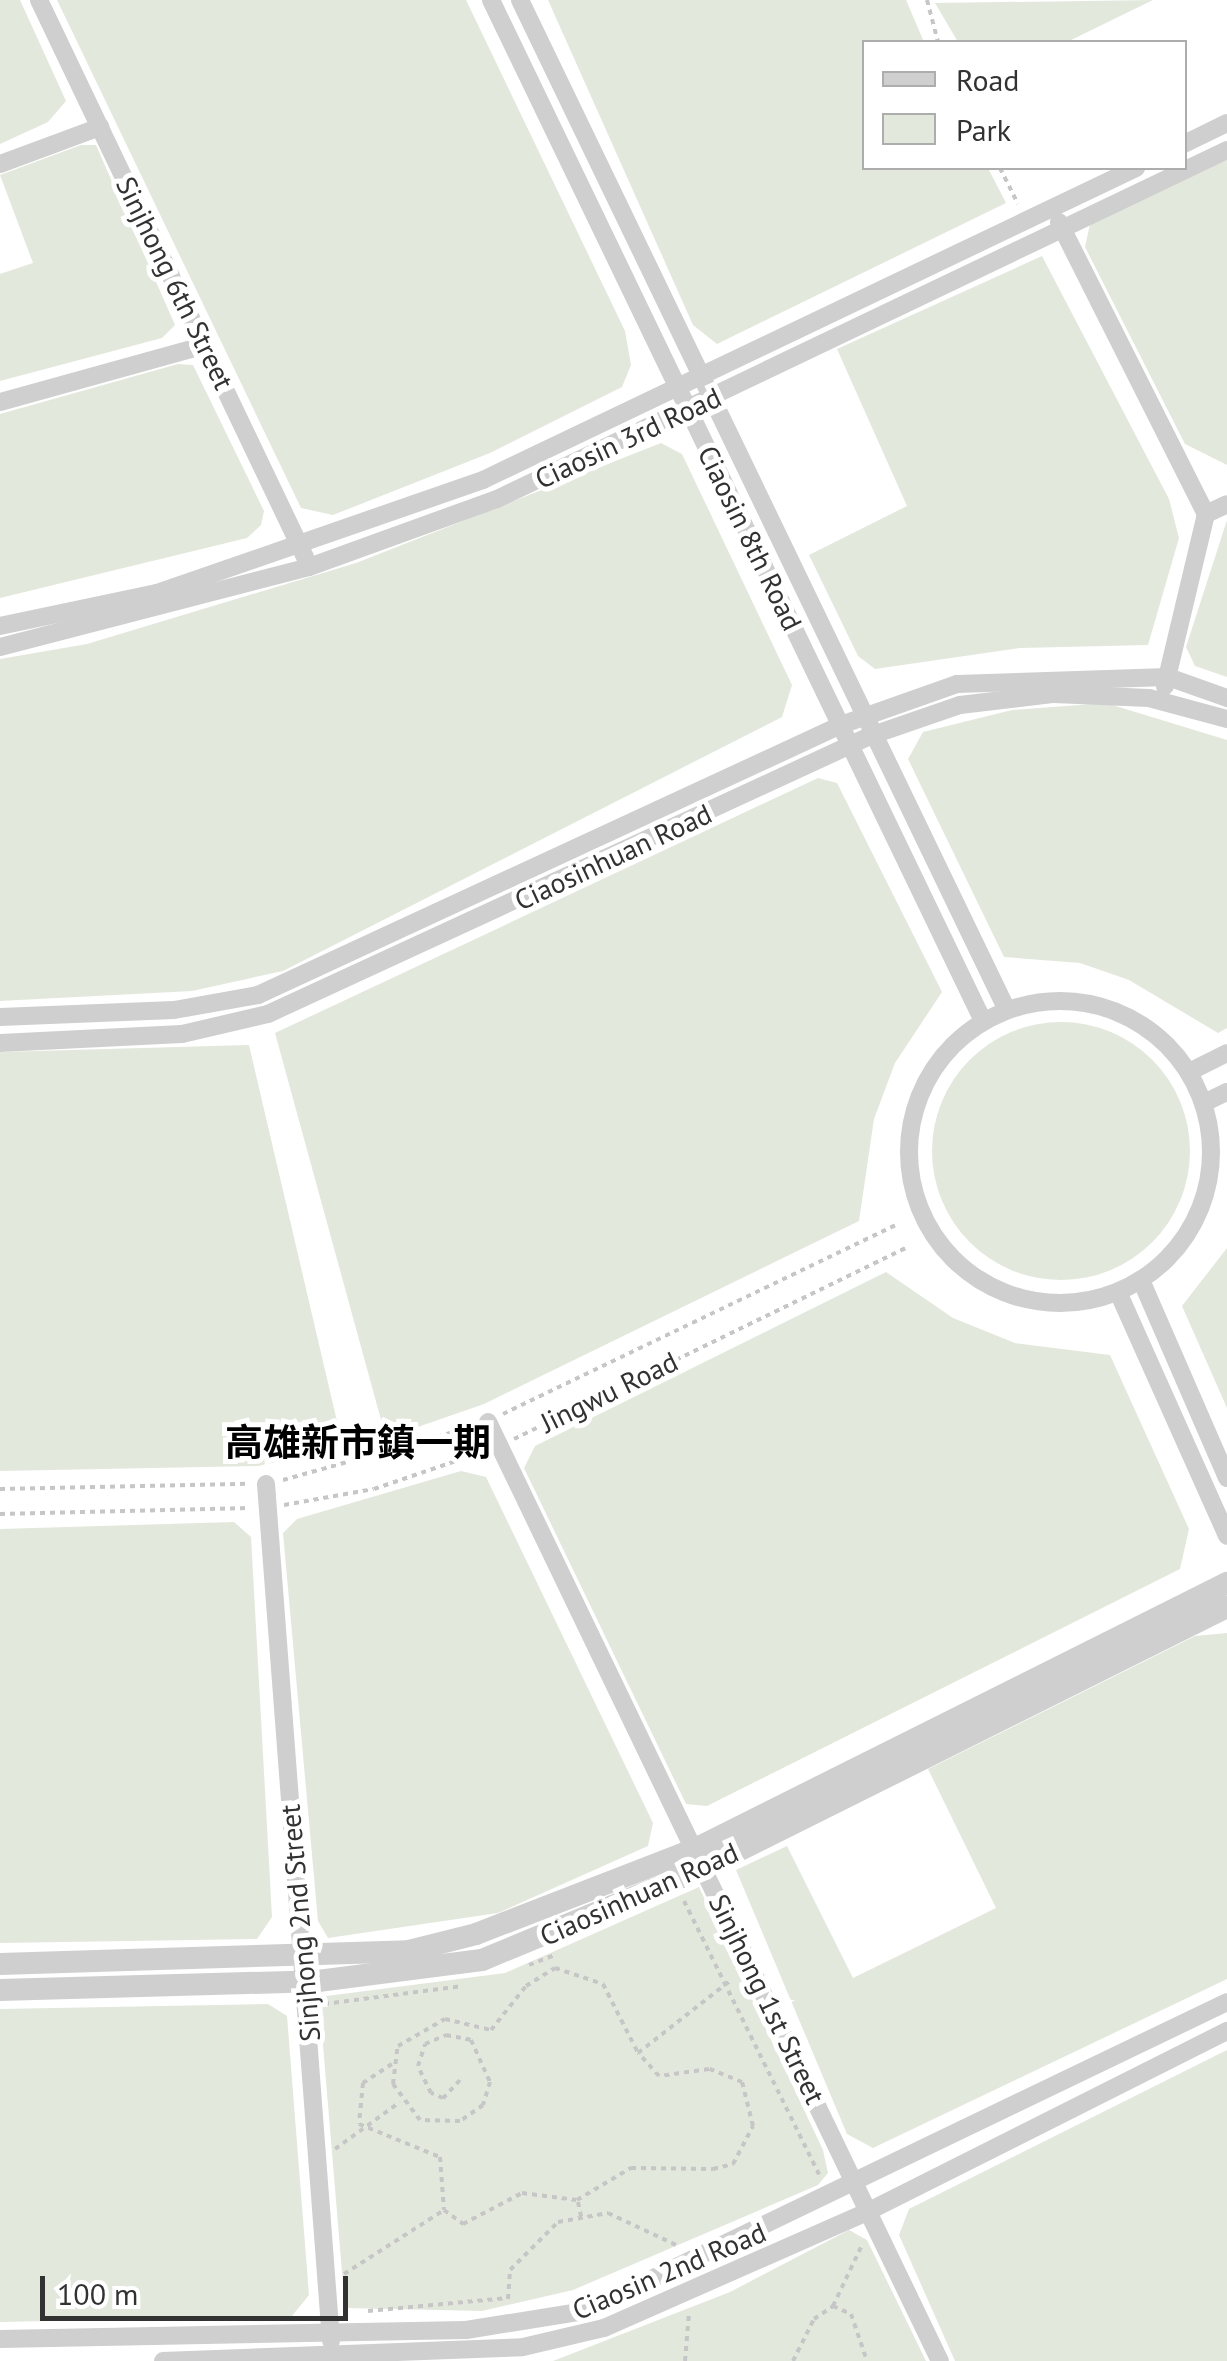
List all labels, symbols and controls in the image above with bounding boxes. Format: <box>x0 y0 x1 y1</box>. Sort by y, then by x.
legend <box>862 40 1187 170</box>
text: Road <box>956 60 1020 99</box>
text: Park <box>956 110 1011 149</box>
street label: Sinjhong 6th Street <box>109 171 241 395</box>
street label: Ciaosin 3rd Road <box>530 380 726 496</box>
street label: Ciaosin 8th Road <box>691 440 809 636</box>
street label: Ciaosinhuan Road <box>509 797 717 917</box>
street label: Jingwu Road <box>535 1344 683 1440</box>
district label: 高雄新市鎮一期 <box>225 1419 491 1465</box>
street label: Sinjhong 2nd Street <box>273 1803 327 2043</box>
street label: Ciaosinhuan Road <box>535 1835 743 1953</box>
street label: Sinjhong 1st Street <box>702 1889 832 2109</box>
street label: Ciaosin 2nd Road <box>567 2215 771 2327</box>
scale bar <box>45 2256 352 2318</box>
text: 100 m <box>57 2274 138 2313</box>

